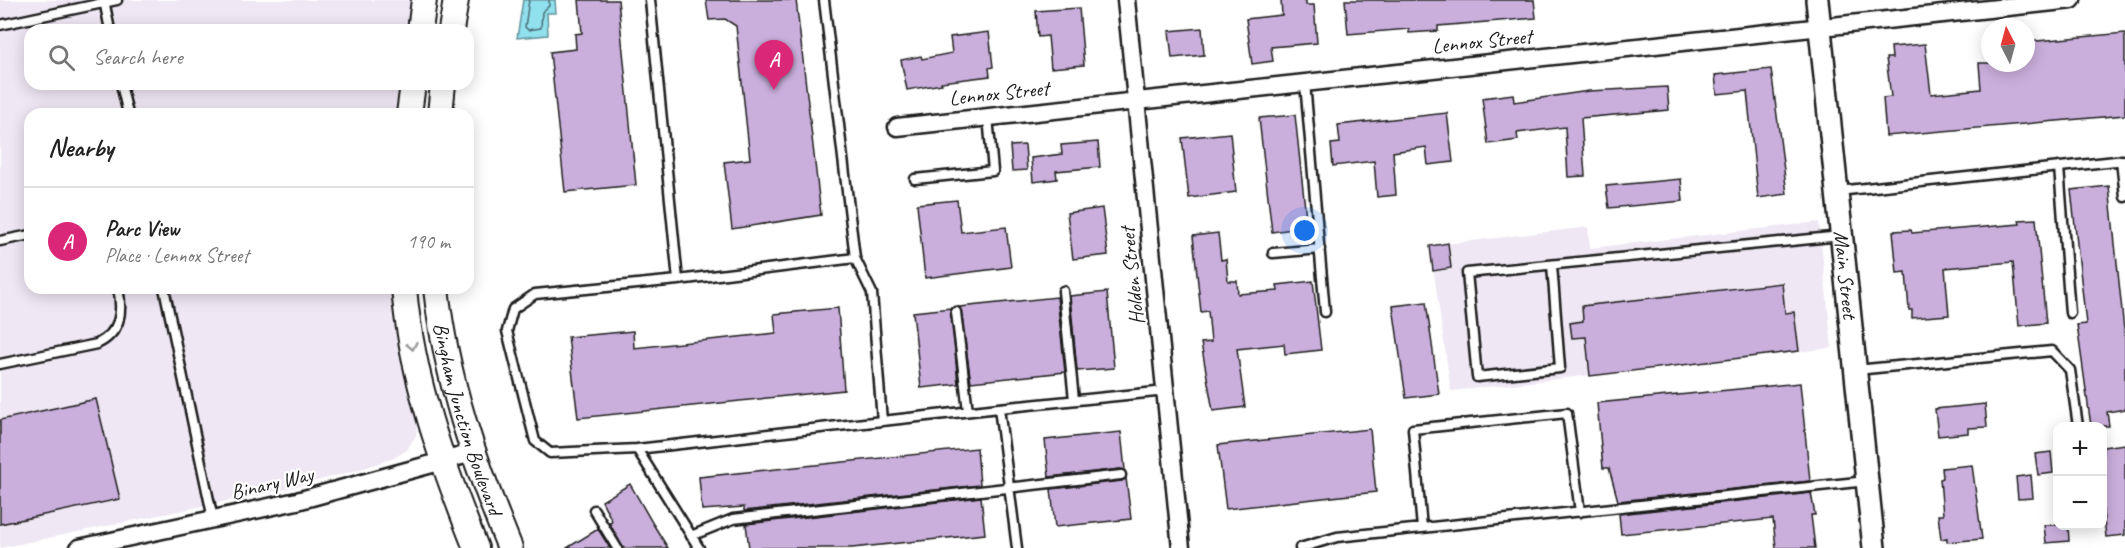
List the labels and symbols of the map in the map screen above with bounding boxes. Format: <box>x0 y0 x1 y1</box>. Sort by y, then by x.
north arrow <box>1981 18 2035 72</box>
street label: Lennox Street <box>1431 23 1536 59</box>
pin: A <box>754 40 794 90</box>
street label: Lennox Street <box>948 75 1053 111</box>
your location <box>1290 216 1319 245</box>
street label: Holden Street <box>1114 223 1150 326</box>
street label: Main Street <box>1828 229 1863 322</box>
street label: Bingham Junction Boulevard <box>428 321 509 521</box>
one-way arrow <box>405 341 418 351</box>
street label: Binary Way <box>228 461 317 505</box>

